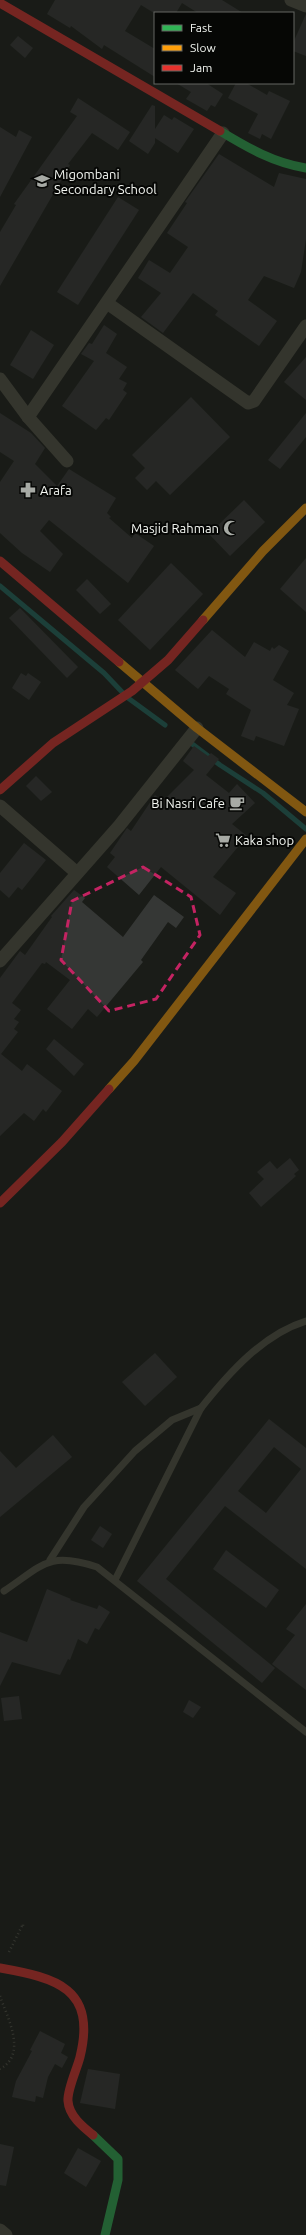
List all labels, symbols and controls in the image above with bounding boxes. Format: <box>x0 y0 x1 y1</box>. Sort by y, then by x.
legend <box>154 12 294 84</box>
text: Fast <box>190 21 212 34</box>
text: Slow <box>190 41 216 54</box>
text: Jam <box>190 61 212 74</box>
place label: Migombani Secondary School <box>54 167 157 196</box>
school or university icon: Migombani Secondary School <box>33 172 51 190</box>
pharmacy icon: Arafa <box>19 481 37 499</box>
place label: Arafa <box>40 483 72 497</box>
mosque icon: Masjid Rahman <box>222 519 240 537</box>
place label: Masjid Rahman <box>131 521 219 535</box>
cafe icon: Bi Nasri Cafe <box>228 794 246 812</box>
place label: Bi Nasri Cafe <box>151 796 225 810</box>
supermarket icon: Kaka shop <box>214 831 232 849</box>
place label: Kaka shop <box>235 833 294 847</box>

